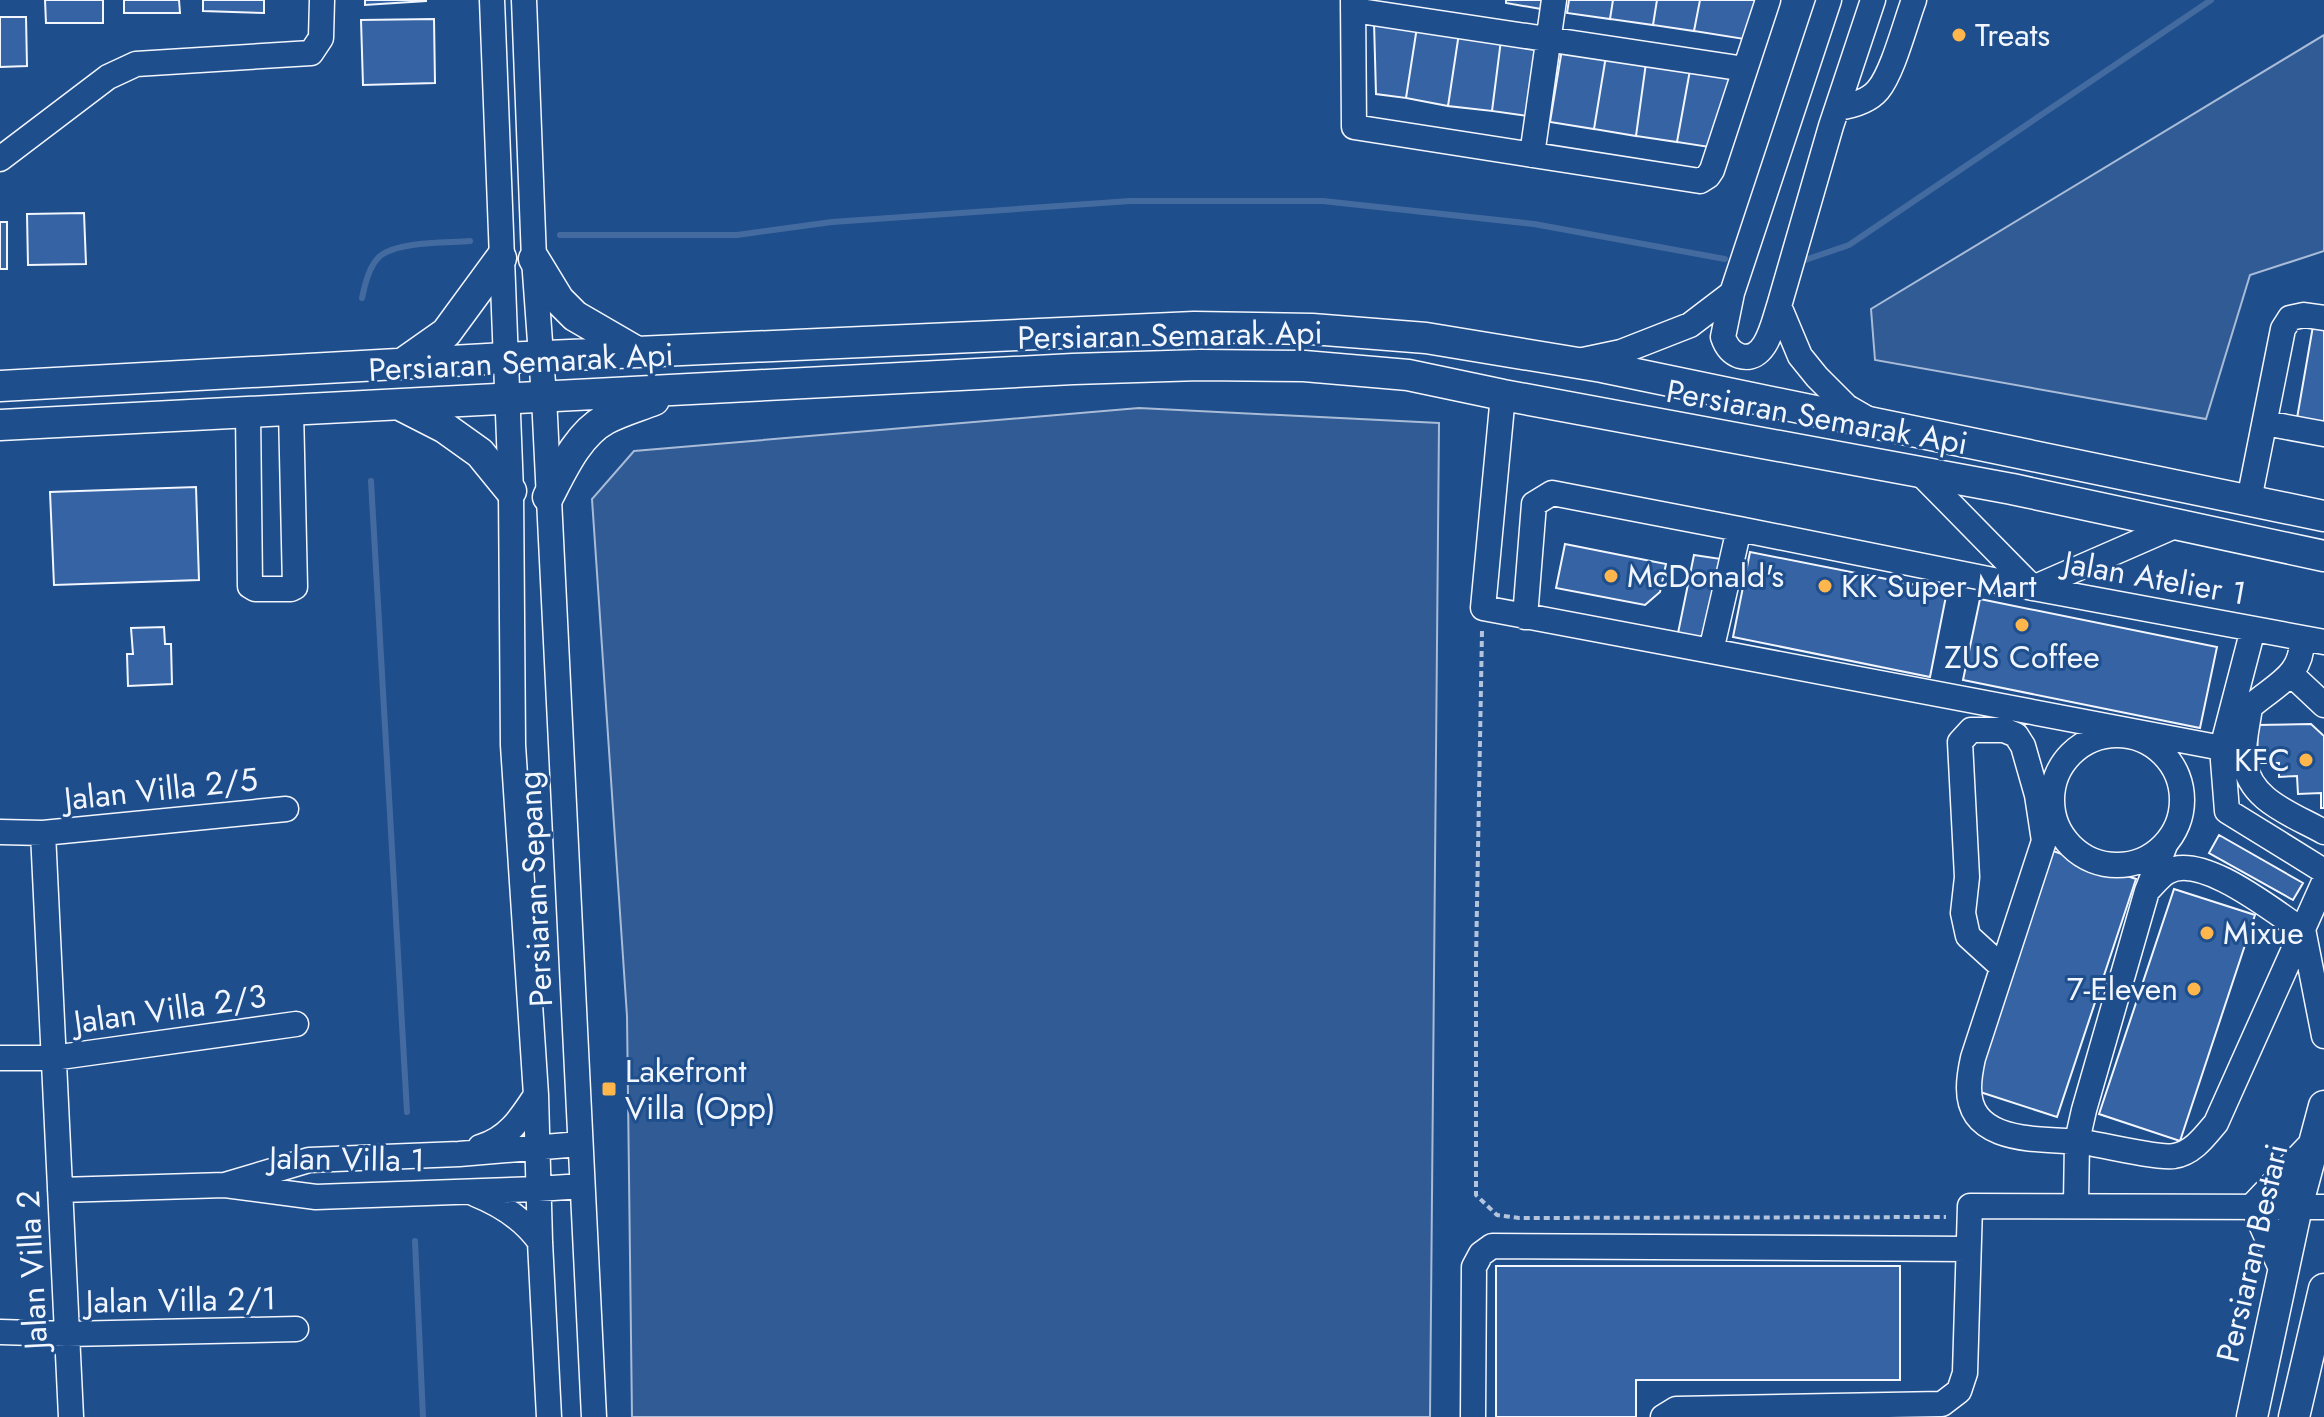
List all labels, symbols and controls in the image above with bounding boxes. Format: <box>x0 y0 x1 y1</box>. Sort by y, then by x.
place label: Treats <box>1975 12 2050 58</box>
marker: Treats <box>1950 26 1968 44</box>
street label: Persiaran Semarak Api <box>1017 309 1323 361</box>
street label: Persiaran Semarak Api <box>367 331 675 393</box>
street label: Persiaran Semarak Api <box>1663 368 1971 466</box>
street label: Jalan Atelier 1 <box>2056 539 2250 617</box>
place label: McDonald's <box>1627 553 1784 599</box>
place label: KK Super Mart <box>1841 563 2037 609</box>
marker: McDonald's <box>1602 567 1620 585</box>
marker: KK Super Mart <box>1816 577 1834 595</box>
marker: ZUS Coffee <box>2013 616 2031 634</box>
place label: ZUS Coffee <box>1944 634 2100 680</box>
place label: KFC <box>2234 737 2290 783</box>
marker: KFC <box>2297 751 2315 769</box>
street label: Jalan Villa 2/5 <box>58 756 260 822</box>
street label: Persiaran Sepang <box>506 770 564 1008</box>
place label: Mixue <box>2223 910 2304 956</box>
marker: Mixue <box>2198 924 2216 942</box>
place label: 7-Eleven <box>2067 966 2178 1012</box>
street label: Jalan Villa 2/3 <box>67 973 269 1046</box>
marker: 7-Eleven <box>2185 980 2203 998</box>
place label: Lakefront Villa (Opp) <box>625 1048 776 1131</box>
marker: Lakefront Villa (Opp) <box>600 1080 618 1098</box>
street label: Jalan Villa 1 <box>265 1135 425 1183</box>
street label: Persiaran Bestari <box>2205 1139 2299 1367</box>
street label: Jalan Villa 2 <box>5 1189 59 1355</box>
street label: Jalan Villa 2/1 <box>81 1275 277 1325</box>

